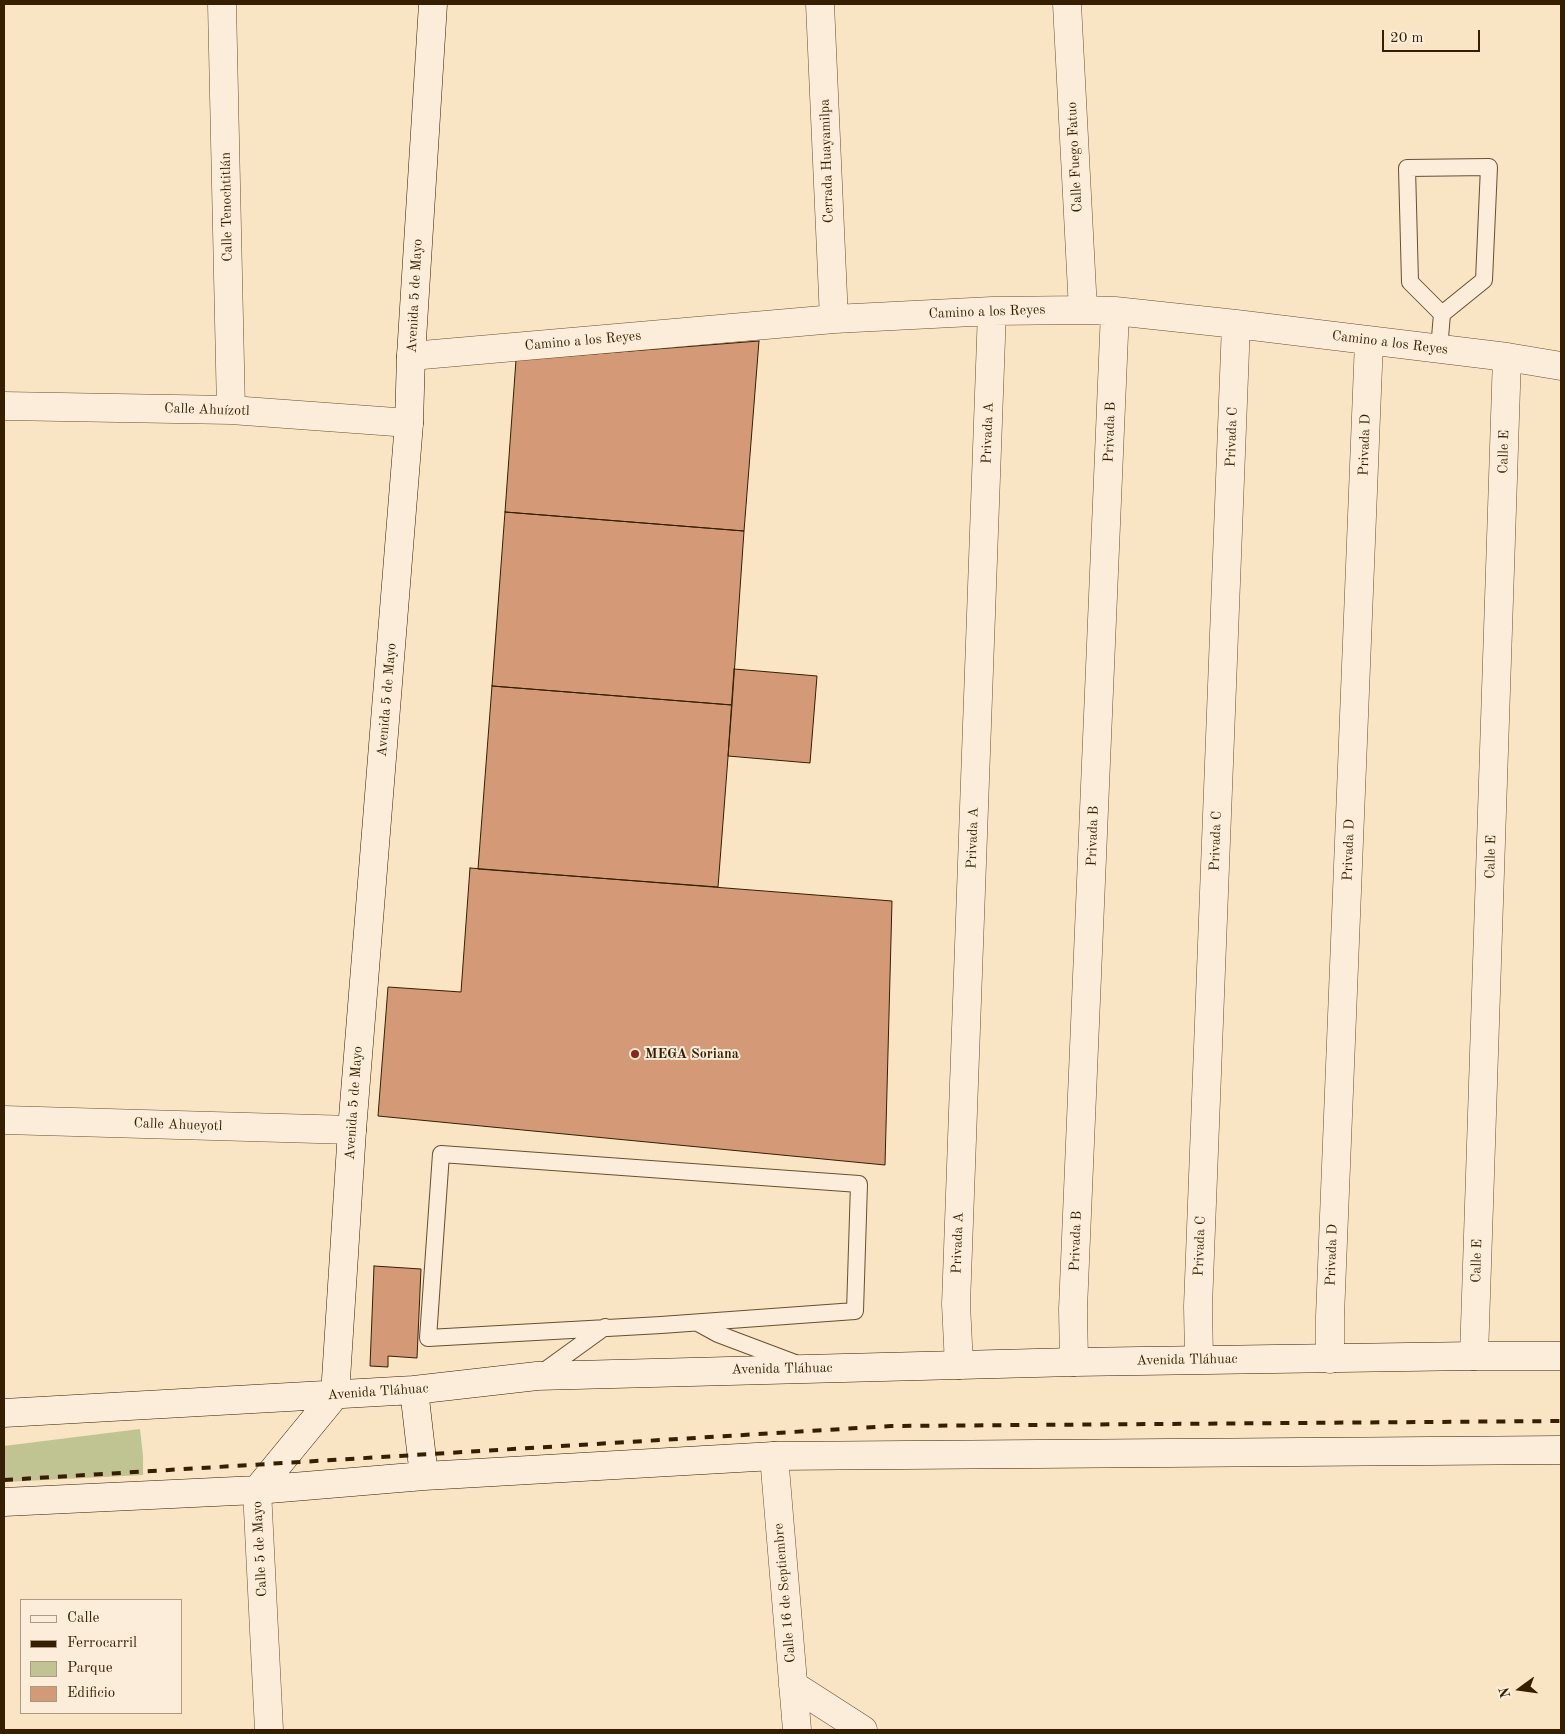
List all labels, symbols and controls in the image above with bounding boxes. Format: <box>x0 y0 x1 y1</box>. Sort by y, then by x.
scale bar <box>1385 20 1482 52</box>
text: 20 m <box>1390 31 1424 46</box>
street label: Cerrada Huayamilpa <box>816 99 838 223</box>
street label: Calle Fuego Fatuo <box>1064 101 1086 213</box>
street label: Calle Tenochtitlán <box>218 152 236 262</box>
street label: Avenida 5 de Mayo <box>404 238 426 354</box>
street label: Camino a los Reyes <box>928 302 1046 322</box>
street label: Camino a los Reyes <box>524 328 642 354</box>
street label: Camino a los Reyes <box>1331 328 1449 358</box>
street label: Calle Ahuízotl <box>164 400 250 420</box>
street label: Privada B <box>1101 401 1119 463</box>
street label: Privada A <box>979 402 997 464</box>
street label: Privada C <box>1223 406 1241 468</box>
street label: Privada D <box>1356 414 1374 476</box>
street label: Calle E <box>1495 430 1513 474</box>
street label: Avenida 5 de Mayo <box>374 642 400 758</box>
street label: Privada B <box>1084 805 1102 867</box>
street label: Privada A <box>964 807 982 869</box>
street label: Privada C <box>1207 810 1225 872</box>
street label: Privada D <box>1340 819 1358 881</box>
street label: Calle E <box>1482 835 1500 879</box>
street label: Avenida 5 de Mayo <box>342 1045 366 1161</box>
place label: MEGA Soriana <box>645 1046 739 1062</box>
marker: MEGA Soriana <box>629 1048 641 1060</box>
street label: Calle Ahueyotl <box>133 1115 223 1135</box>
street label: Privada B <box>1067 1210 1085 1272</box>
street label: Privada A <box>949 1212 967 1274</box>
street label: Privada C <box>1191 1215 1209 1277</box>
street label: Privada D <box>1323 1224 1341 1286</box>
street label: Calle E <box>1468 1239 1486 1283</box>
street label: Avenida Tláhuac <box>1136 1351 1238 1369</box>
street label: Avenida Tláhuac <box>731 1360 833 1378</box>
street label: Avenida Tláhuac <box>327 1380 429 1404</box>
street label: Calle 5 de Mayo <box>249 1501 271 1597</box>
street label: Calle 16 de Septiembre <box>771 1523 799 1663</box>
legend <box>20 1599 182 1714</box>
text: Calle <box>67 1611 99 1626</box>
text: Ferrocarril <box>67 1636 137 1651</box>
text: Parque <box>67 1661 113 1676</box>
north arrow <box>1495 1664 1545 1714</box>
text: Edificio <box>67 1686 115 1701</box>
text: N <box>1497 1686 1514 1700</box>

